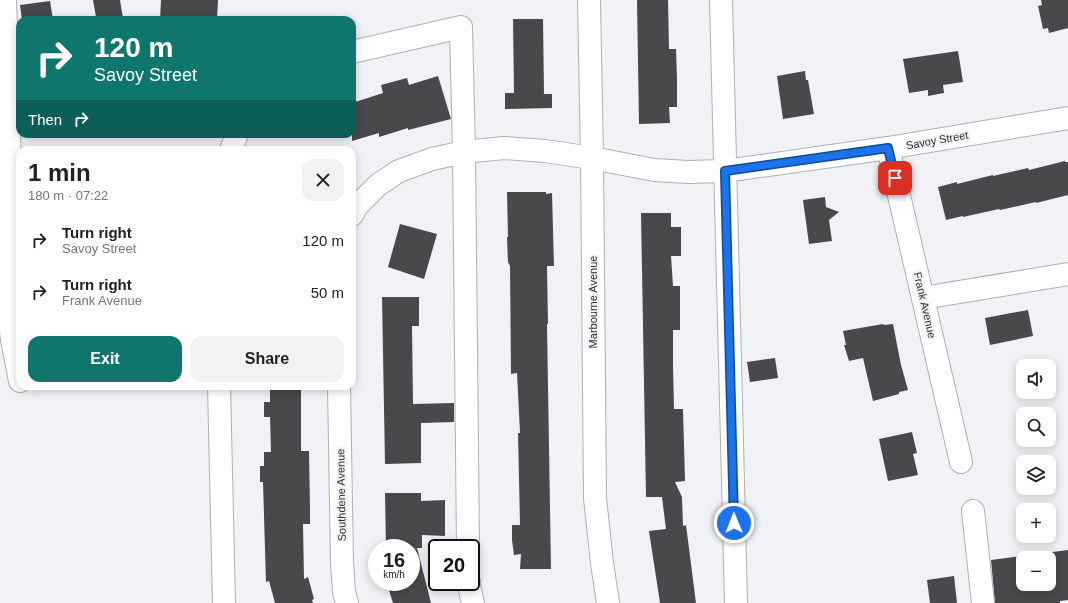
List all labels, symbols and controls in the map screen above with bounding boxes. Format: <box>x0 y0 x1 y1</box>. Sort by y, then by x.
icon: right <box>28 32 80 84</box>
text: 120 m <box>94 32 173 63</box>
text: Savoy Street <box>94 65 197 85</box>
icon: right <box>70 108 92 130</box>
text: Then <box>28 111 62 128</box>
street label: Savoy Street <box>905 129 969 151</box>
text: 1 min <box>28 159 91 186</box>
button: close <box>302 159 344 201</box>
pin <box>878 161 912 195</box>
icon: arrive <box>884 167 906 189</box>
text: 180 m · 07:22 <box>28 188 108 203</box>
text: Turn right <box>62 224 132 241</box>
icon: right <box>28 229 50 251</box>
text: 120 m <box>302 232 344 249</box>
text: Savoy Street <box>62 241 136 256</box>
street label: Marbourne Avenue <box>587 256 599 348</box>
street label: Frank Avenue <box>912 271 938 339</box>
text: Turn right <box>62 276 132 293</box>
icon: right <box>28 281 50 303</box>
text: 50 m <box>311 284 344 301</box>
text: Frank Avenue <box>62 293 142 308</box>
button: Exit <box>28 336 182 382</box>
button: Share <box>190 336 344 382</box>
map controls <box>1016 359 1056 591</box>
button: sound <box>1016 359 1056 399</box>
button: search <box>1016 407 1056 447</box>
street label: Southdene Avenue <box>334 449 348 541</box>
button: layers <box>1016 455 1056 495</box>
position arrow <box>713 502 755 544</box>
button: + <box>1016 503 1056 543</box>
speed limit sign: 20 <box>428 539 480 591</box>
text: 16 <box>383 549 405 571</box>
button: − <box>1016 551 1056 591</box>
text: km/h <box>383 569 405 580</box>

